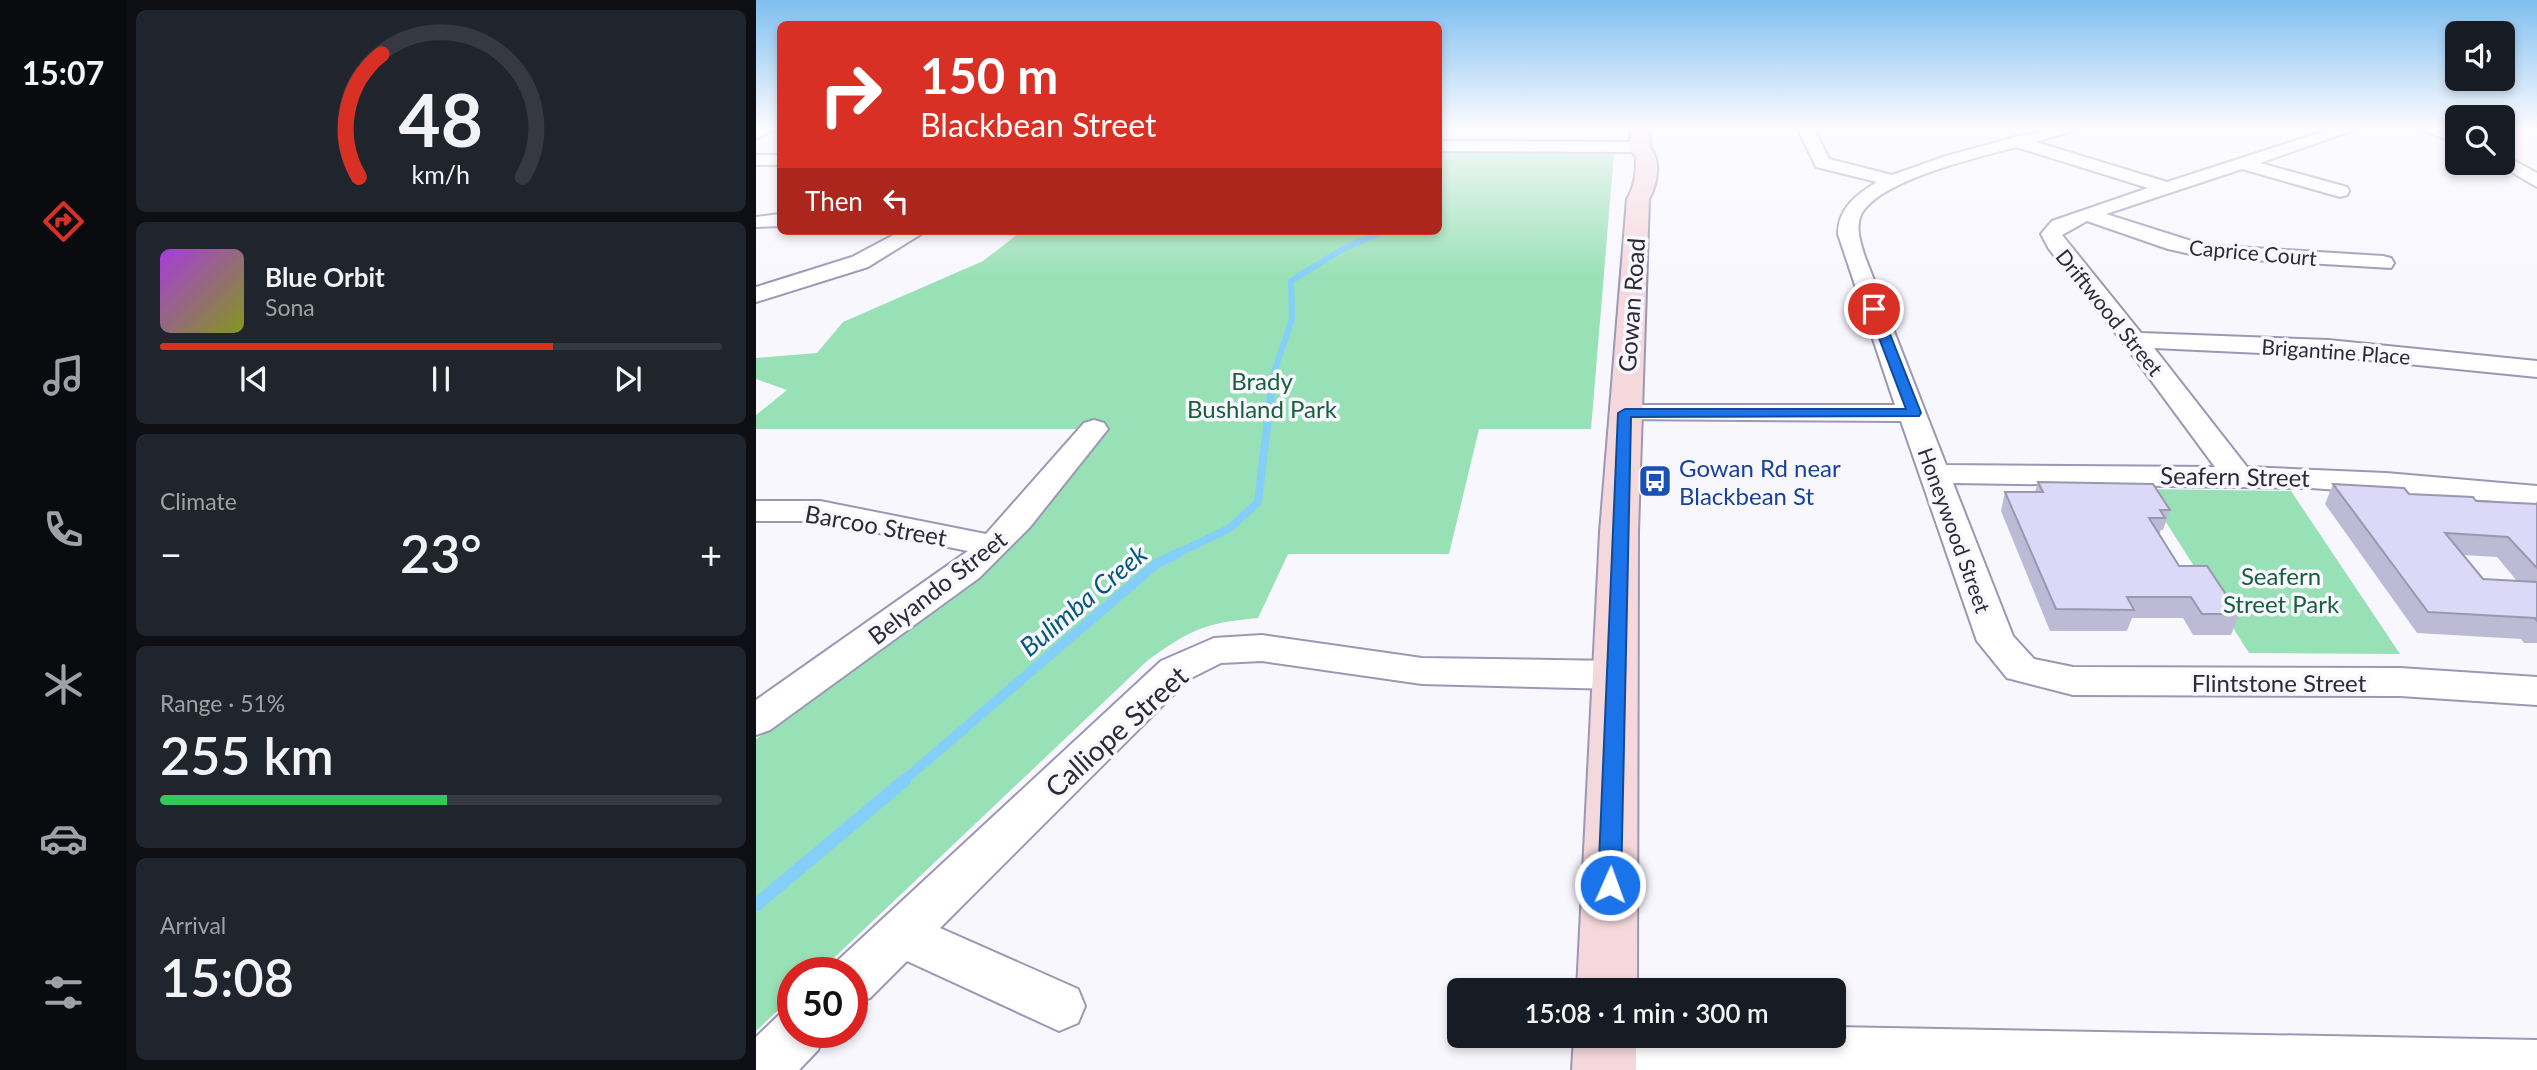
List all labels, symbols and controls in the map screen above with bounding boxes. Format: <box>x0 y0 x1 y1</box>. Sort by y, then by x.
map controls <box>2445 21 2515 175</box>
button: sound <box>2445 21 2515 91</box>
text: 150 m <box>920 46 1058 104</box>
icon: right <box>805 49 896 140</box>
text: 15:07 <box>22 53 104 92</box>
text: 48 <box>399 75 483 163</box>
text: Blackbean Street <box>920 105 1156 144</box>
button: search <box>2445 105 2515 175</box>
text: km/h <box>412 159 470 189</box>
icon: left <box>877 182 915 220</box>
text: Then <box>805 185 863 217</box>
icon: directions <box>39 197 88 246</box>
street label: Caprice Court <box>2188 234 2318 270</box>
street label: Gowan Road <box>1612 237 1650 373</box>
street label: Driftwood Street <box>2051 244 2169 381</box>
text: Blue Orbit <box>265 261 385 293</box>
pin <box>1844 279 1904 339</box>
icon: arrive <box>1855 290 1893 328</box>
text: Sona <box>265 293 315 321</box>
street label: Brigantine Place <box>2261 333 2411 369</box>
icon: music <box>39 351 88 400</box>
icon: previous <box>235 360 273 398</box>
icon: pause <box>422 360 460 398</box>
icon: next <box>609 360 647 398</box>
park label: Brady Bushland Park <box>1187 366 1338 423</box>
street label: Honeywood Street <box>1914 444 1997 616</box>
place label: Gowan Rd near Blackbean St <box>1679 453 1841 510</box>
street label: Seafern Street <box>2160 460 2310 492</box>
bus stop icon: Gowan Rd near Blackbean St <box>1636 462 1674 500</box>
text: Climate <box>160 487 237 515</box>
street label: Barcoo Street <box>803 498 949 552</box>
icon: phone <box>39 505 88 554</box>
text: 23° <box>400 522 482 584</box>
street label: Belyando Street <box>862 524 1012 650</box>
text: − <box>160 531 182 577</box>
text: + <box>700 531 722 577</box>
water label: Bulimba Creek <box>1013 537 1154 662</box>
park label: Seafern Street Park <box>2223 561 2340 618</box>
street label: Calliope Street <box>1038 658 1194 804</box>
icon: climate <box>39 660 88 709</box>
street label: Flintstone Street <box>2192 668 2367 697</box>
text: Range · 51% <box>160 689 285 717</box>
text: 255 km <box>160 724 334 786</box>
icon: car <box>39 814 88 863</box>
position arrow <box>1573 848 1647 922</box>
text: Arrival <box>160 911 226 939</box>
text: 15:08 <box>160 946 294 1008</box>
speed limit sign: 50 <box>777 957 868 1048</box>
icon: filters <box>39 968 88 1017</box>
text: 15:08 · 1 min · 300 m <box>1524 997 1769 1029</box>

